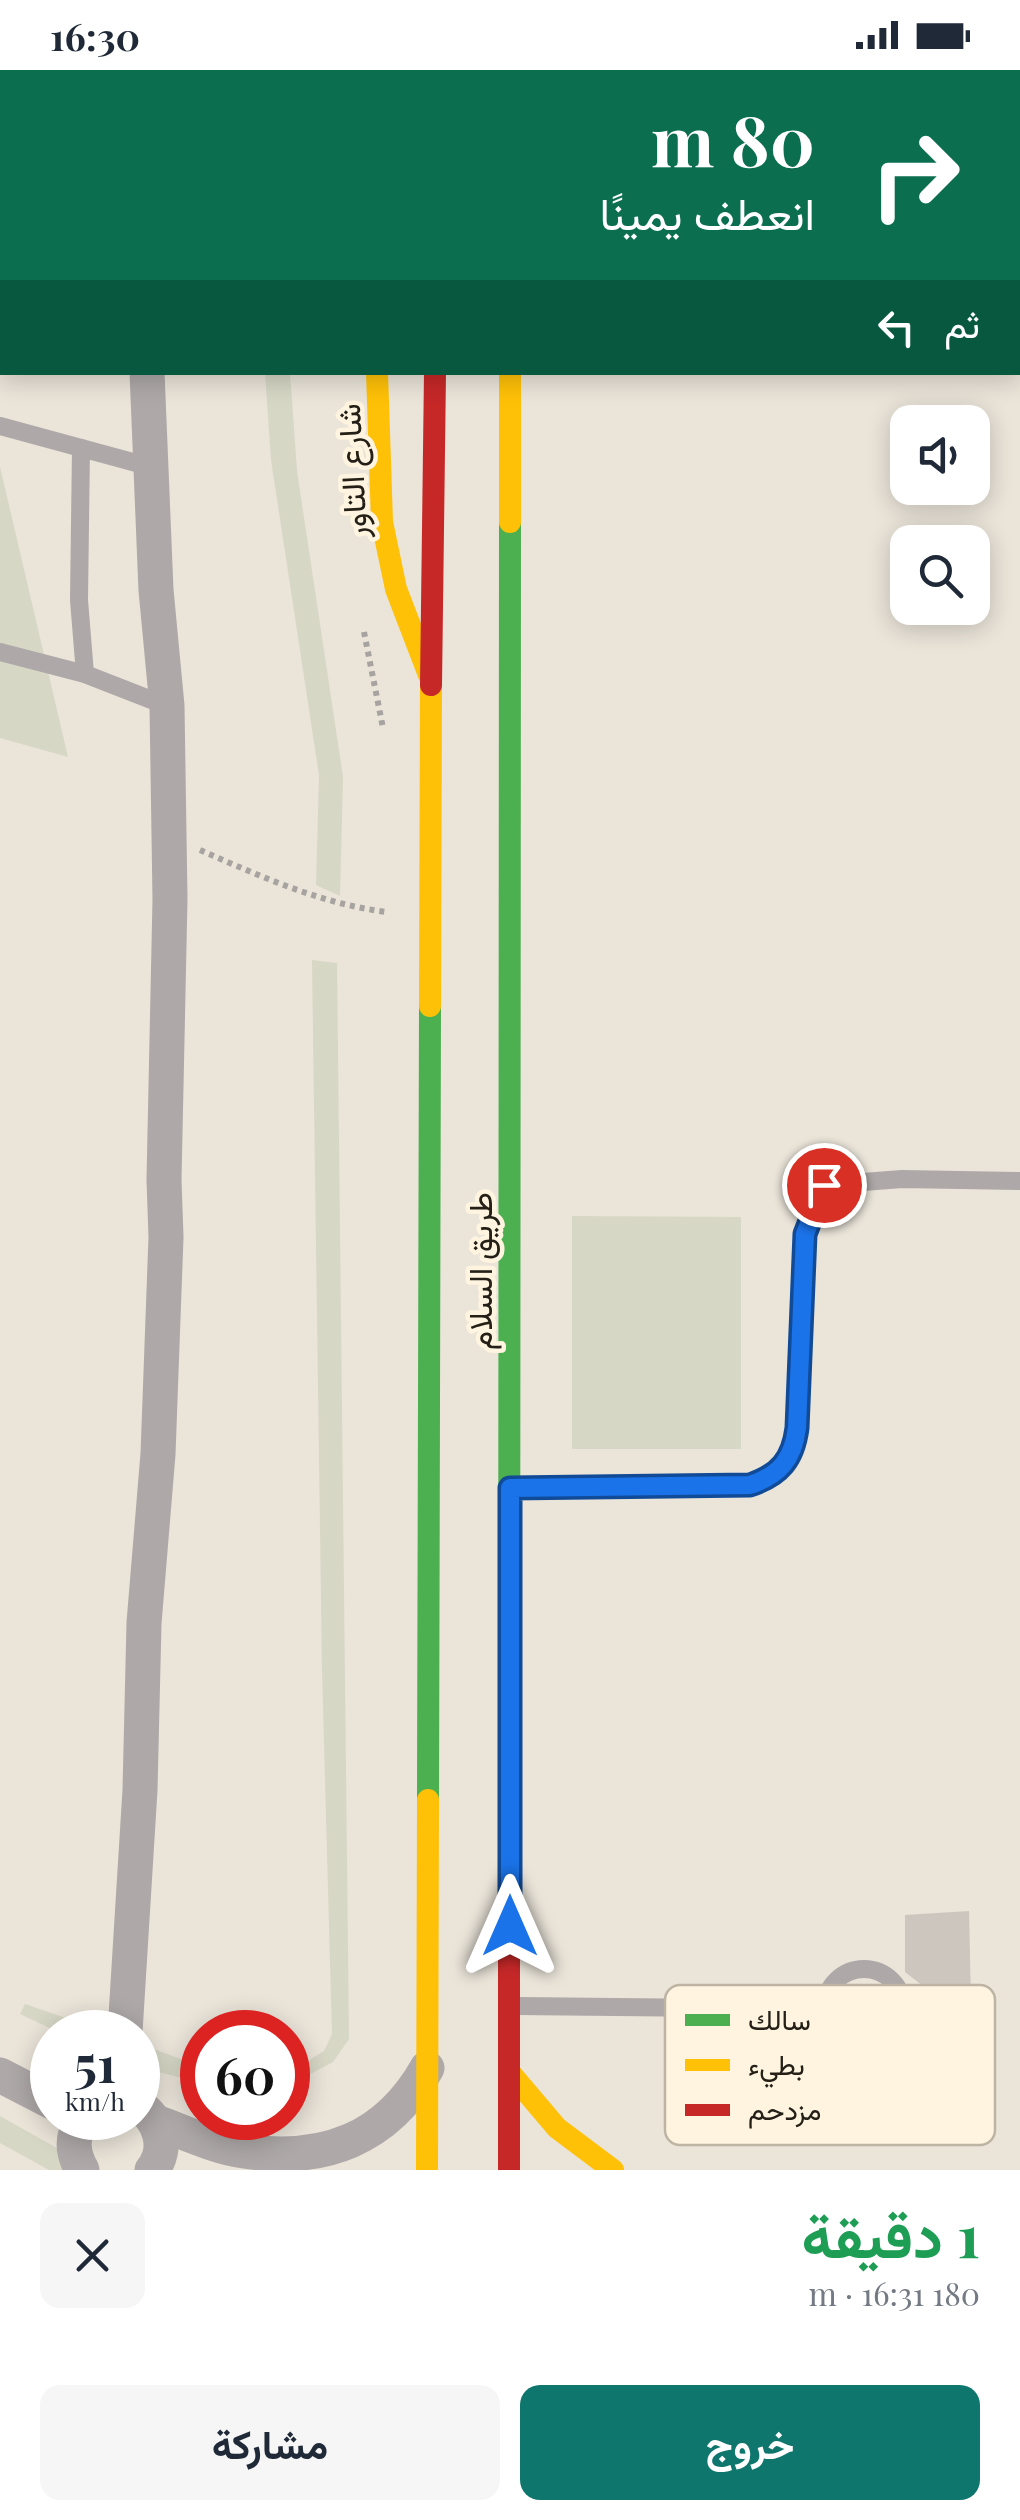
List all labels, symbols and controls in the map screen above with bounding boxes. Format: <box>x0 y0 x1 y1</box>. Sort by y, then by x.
text: 16:30 <box>50 10 140 61</box>
text: 80 m <box>651 91 815 185</box>
icon: right <box>850 110 980 240</box>
text: انعطف يمينًا <box>600 181 815 241</box>
text: ثم <box>944 297 980 348</box>
icon: left <box>869 300 924 355</box>
street label: شارع التاور <box>325 402 378 540</box>
map controls <box>890 405 990 625</box>
button: sound <box>890 405 990 505</box>
button: search <box>890 525 990 625</box>
pin <box>782 1143 867 1228</box>
icon: arrive <box>797 1158 852 1213</box>
street label: طريق السلام <box>457 1192 502 1350</box>
position arrow <box>458 1874 562 1978</box>
legend <box>665 1985 995 2145</box>
text: سالك <box>748 2000 811 2037</box>
speed limit sign: 60 <box>180 2010 310 2140</box>
text: 51 <box>74 2029 116 2096</box>
text: بطيء <box>748 2045 805 2088</box>
text: km/h <box>65 2084 125 2117</box>
text: مزدحم <box>748 2090 821 2129</box>
text: 1 دقيقة <box>802 2193 980 2273</box>
button: close <box>40 2203 145 2308</box>
text: 180 m · 16:31 <box>808 2271 980 2314</box>
button: مشاركة <box>40 2385 500 2500</box>
button: خروج <box>520 2385 980 2500</box>

